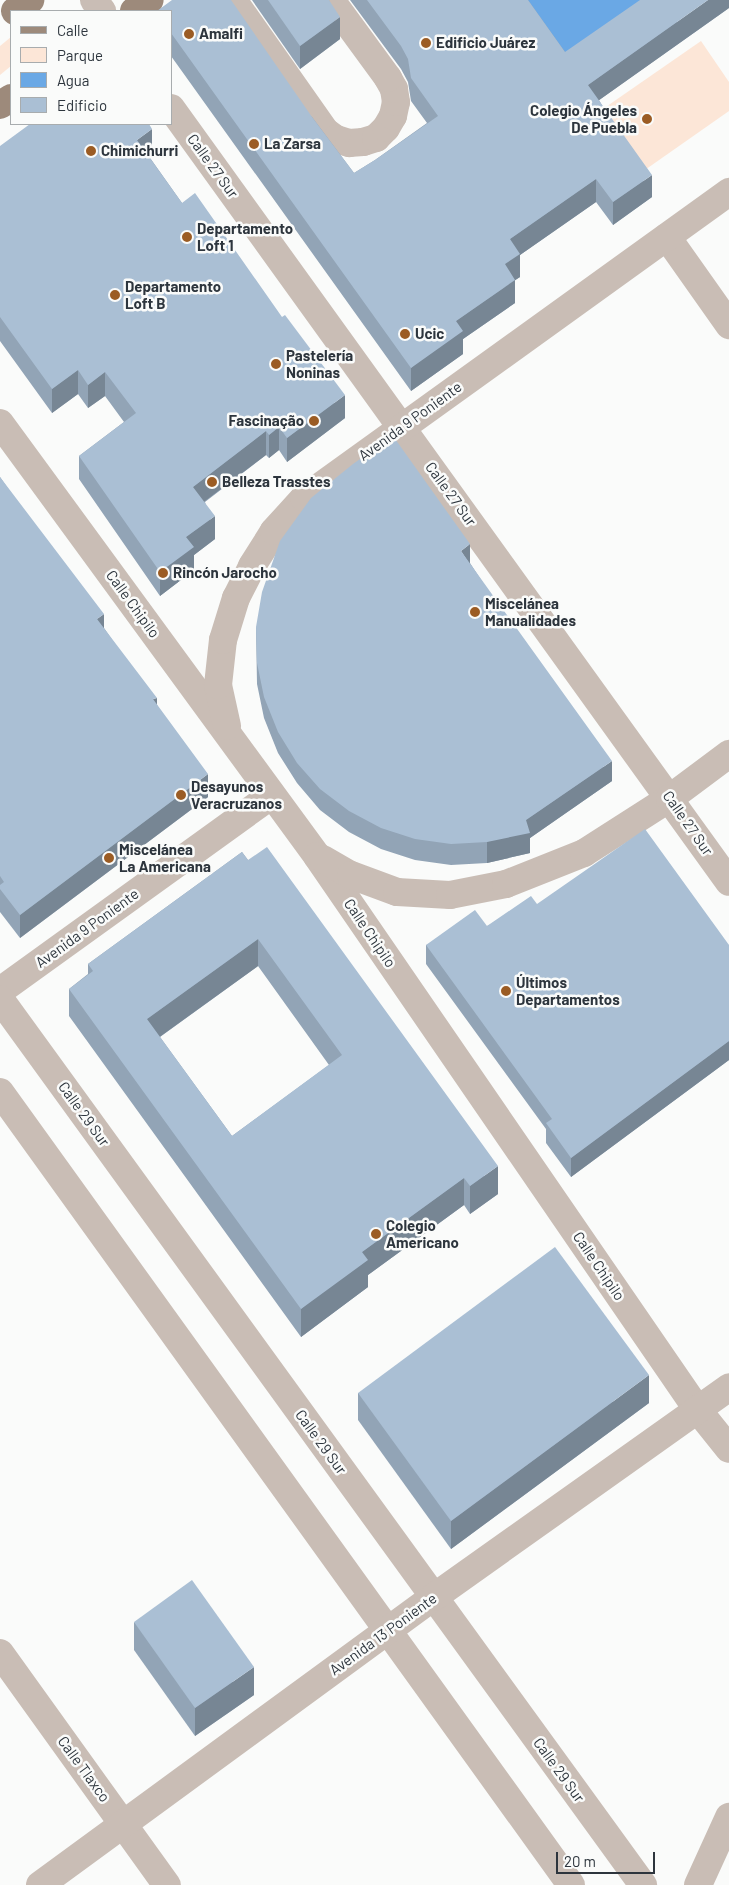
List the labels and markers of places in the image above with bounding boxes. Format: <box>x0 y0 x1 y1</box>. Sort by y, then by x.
place label: Amalfi <box>199 25 243 43</box>
marker: Amalfi <box>183 28 195 40</box>
place label: Edificio Juárez <box>436 34 535 52</box>
marker: Edificio Juárez <box>420 37 432 49</box>
place label: Colegio Ángeles De Puebla <box>530 101 637 136</box>
marker: Colegio Ángeles De Puebla <box>641 113 653 125</box>
place label: La Zarsa <box>264 135 321 153</box>
marker: La Zarsa <box>248 138 260 150</box>
place label: Chimichurri <box>101 142 178 160</box>
marker: Chimichurri <box>85 145 97 157</box>
place label: Departamento Loft 1 <box>197 219 293 254</box>
marker: Departamento Loft 1 <box>181 231 193 243</box>
place label: Departamento Loft B <box>125 277 221 312</box>
marker: Departamento Loft B <box>109 289 121 301</box>
place label: Ucic <box>415 325 444 343</box>
marker: Ucic <box>399 328 411 340</box>
place label: Pastelería Noninas <box>286 346 353 381</box>
marker: Pastelería Noninas <box>270 358 282 370</box>
place label: Fascinação <box>229 412 304 430</box>
marker: Fascinação <box>308 415 320 427</box>
place label: Belleza Trasstes <box>222 473 330 491</box>
marker: Belleza Trasstes <box>206 476 218 488</box>
place label: Rincón Jarocho <box>173 564 277 582</box>
marker: Rincón Jarocho <box>157 567 169 579</box>
place label: Miscelánea Manualidades <box>485 594 576 629</box>
marker: Miscelánea Manualidades <box>469 606 481 618</box>
place label: Desayunos Veracruzanos <box>191 777 282 812</box>
marker: Desayunos Veracruzanos <box>175 789 187 801</box>
place label: Miscelánea La Americana <box>119 840 211 875</box>
marker: Miscelánea La Americana <box>103 852 115 864</box>
place label: Últimos Departamentos <box>516 973 620 1008</box>
marker: Últimos Departamentos <box>500 985 512 997</box>
place label: Colegio Americano <box>386 1216 459 1251</box>
marker: Colegio Americano <box>370 1228 382 1240</box>

